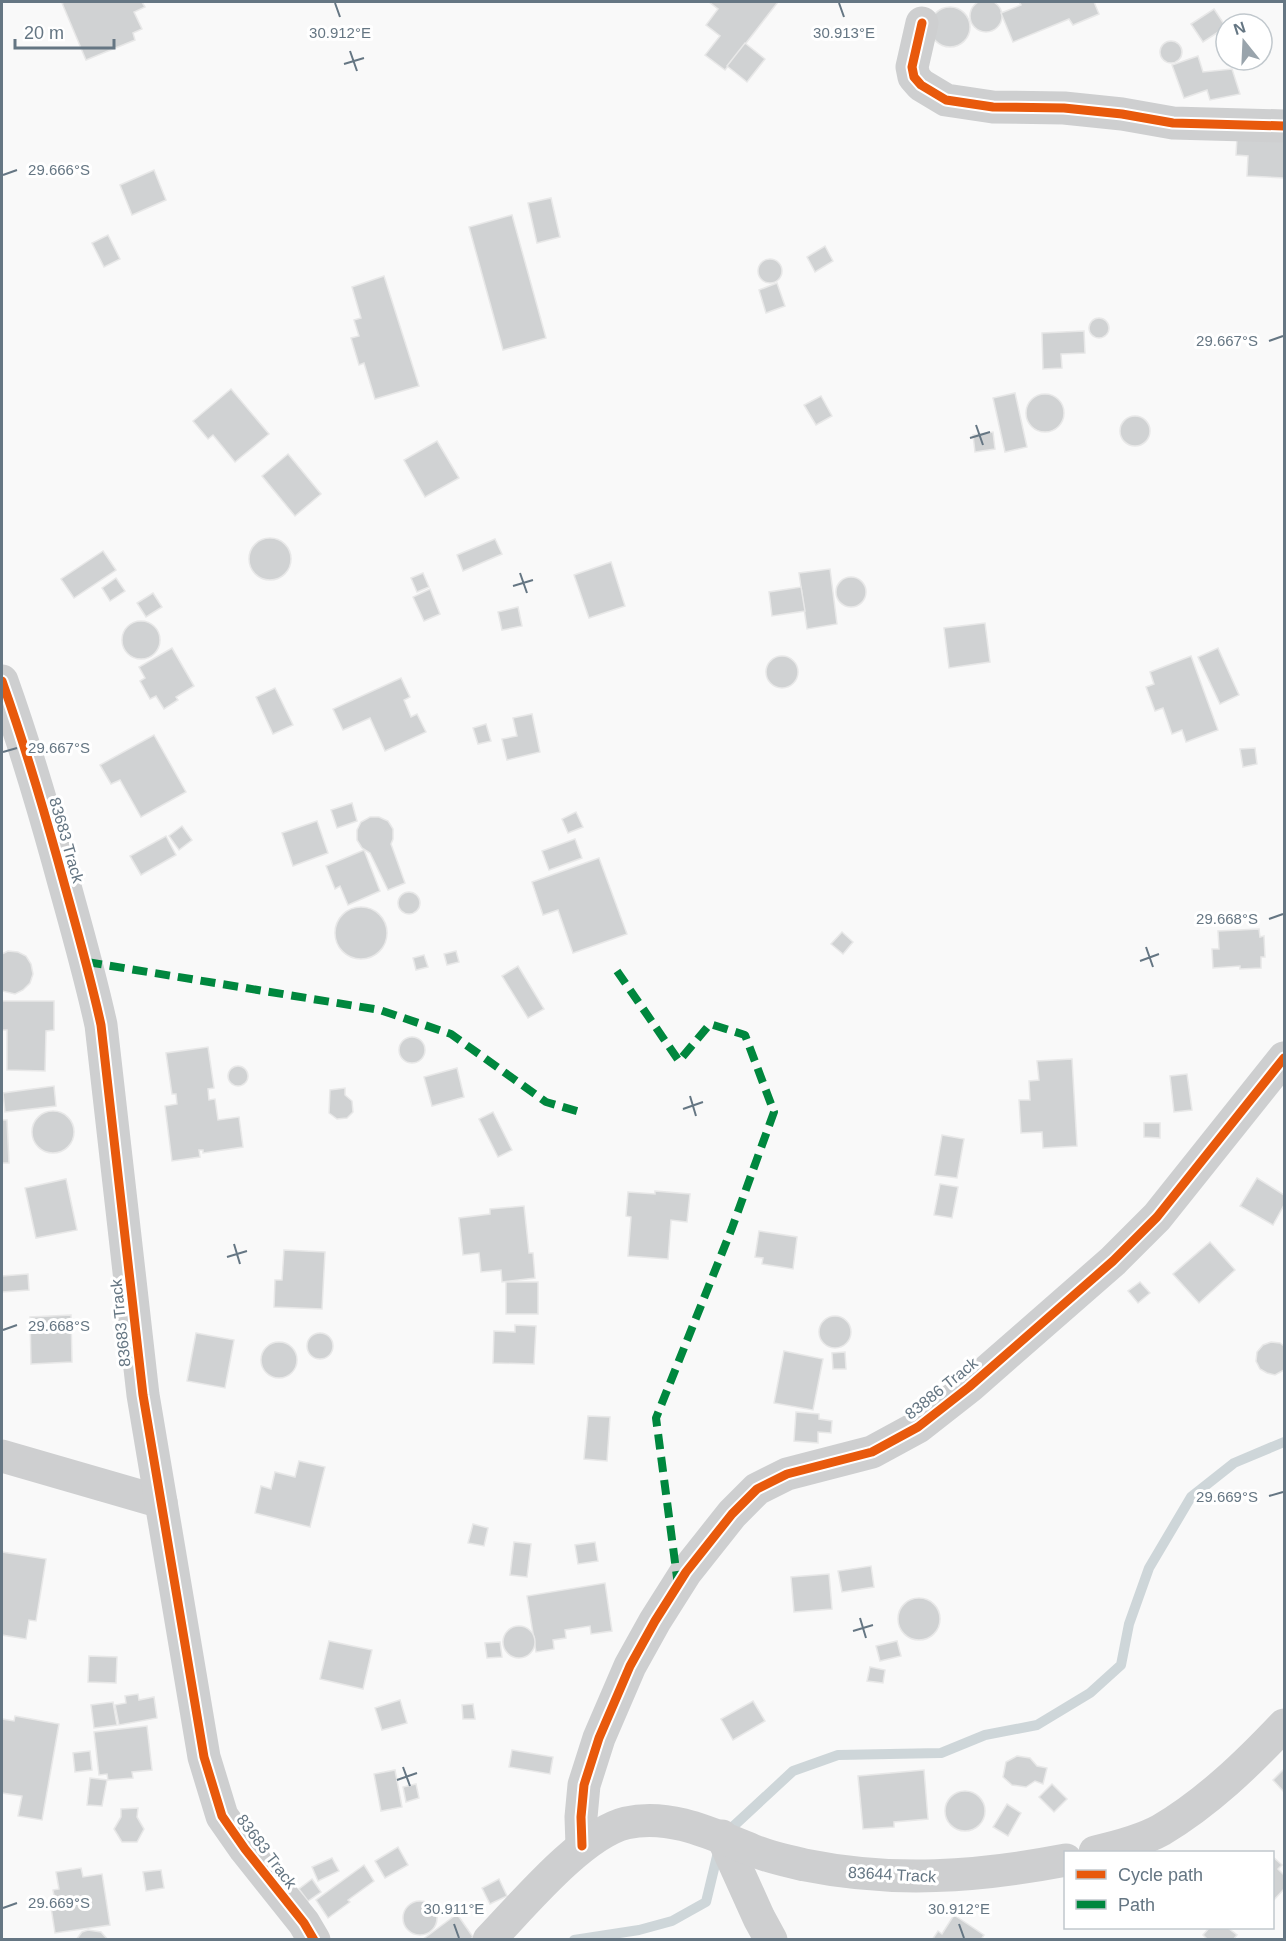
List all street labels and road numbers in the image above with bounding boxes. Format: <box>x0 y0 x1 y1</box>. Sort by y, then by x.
street label: 83683 Track <box>46 795 87 886</box>
street label: 83683 Track <box>107 1277 134 1368</box>
street label: 83886 Track <box>902 1353 982 1423</box>
street label: 83683 Track <box>233 1811 300 1892</box>
street label: 83644 Track <box>848 1864 937 1885</box>

